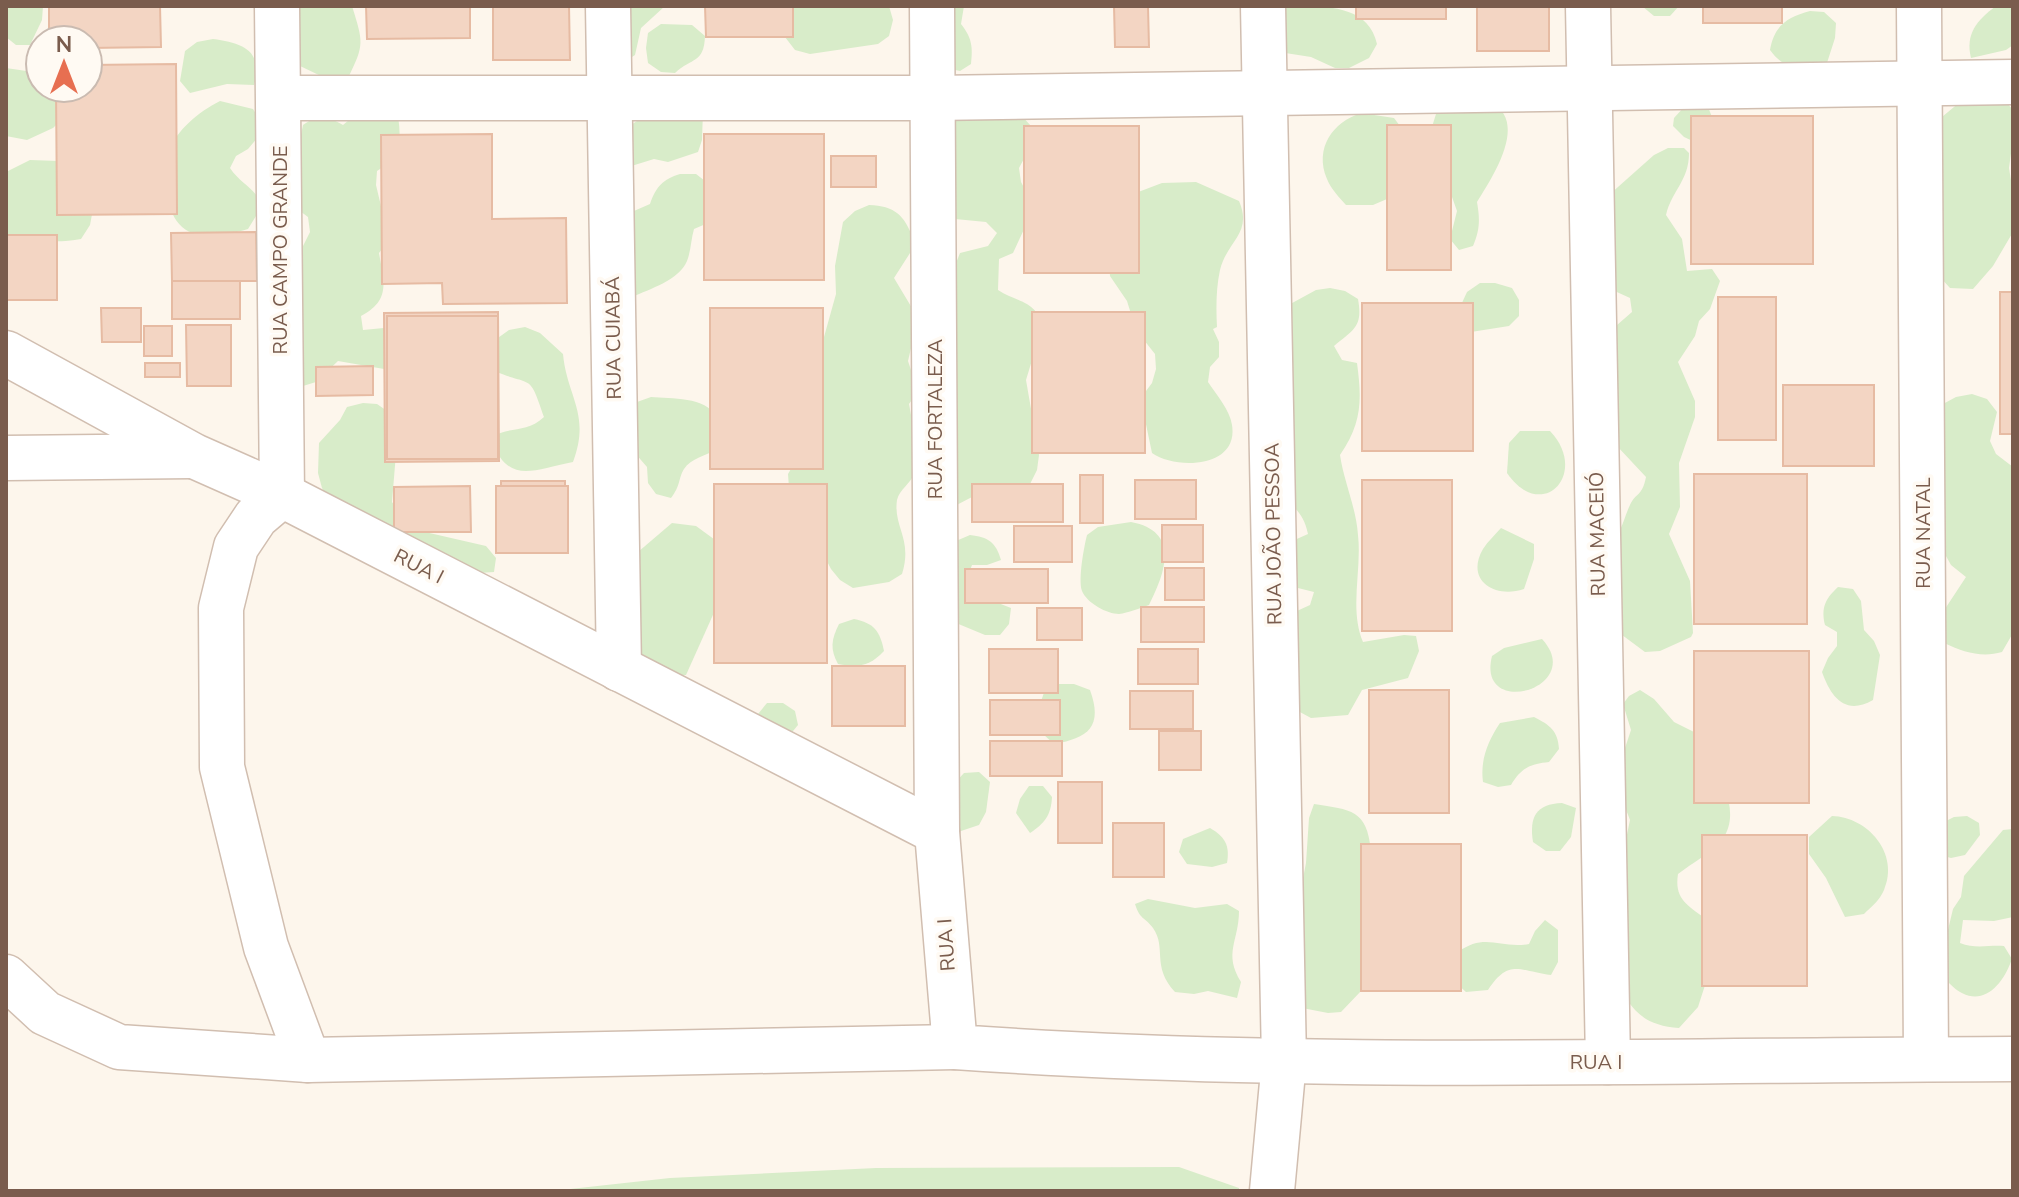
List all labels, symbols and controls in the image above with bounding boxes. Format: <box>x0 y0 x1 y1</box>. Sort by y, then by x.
north arrow <box>24 24 104 104</box>
text: N <box>56 30 72 60</box>
street label: RUA CAMPO GRANDE <box>267 146 294 354</box>
street label: RUA CUIABÁ <box>599 276 628 400</box>
street label: RUA FORTALEZA <box>922 338 949 499</box>
street label: RUA JOÃO PESSOA <box>1258 442 1289 625</box>
street label: RUA MACEIÓ <box>1583 471 1612 597</box>
street label: RUA NATAL <box>1910 477 1937 589</box>
street label: RUA I <box>389 542 448 590</box>
street label: RUA I <box>931 918 962 972</box>
street label: RUA I <box>1570 1049 1622 1076</box>

